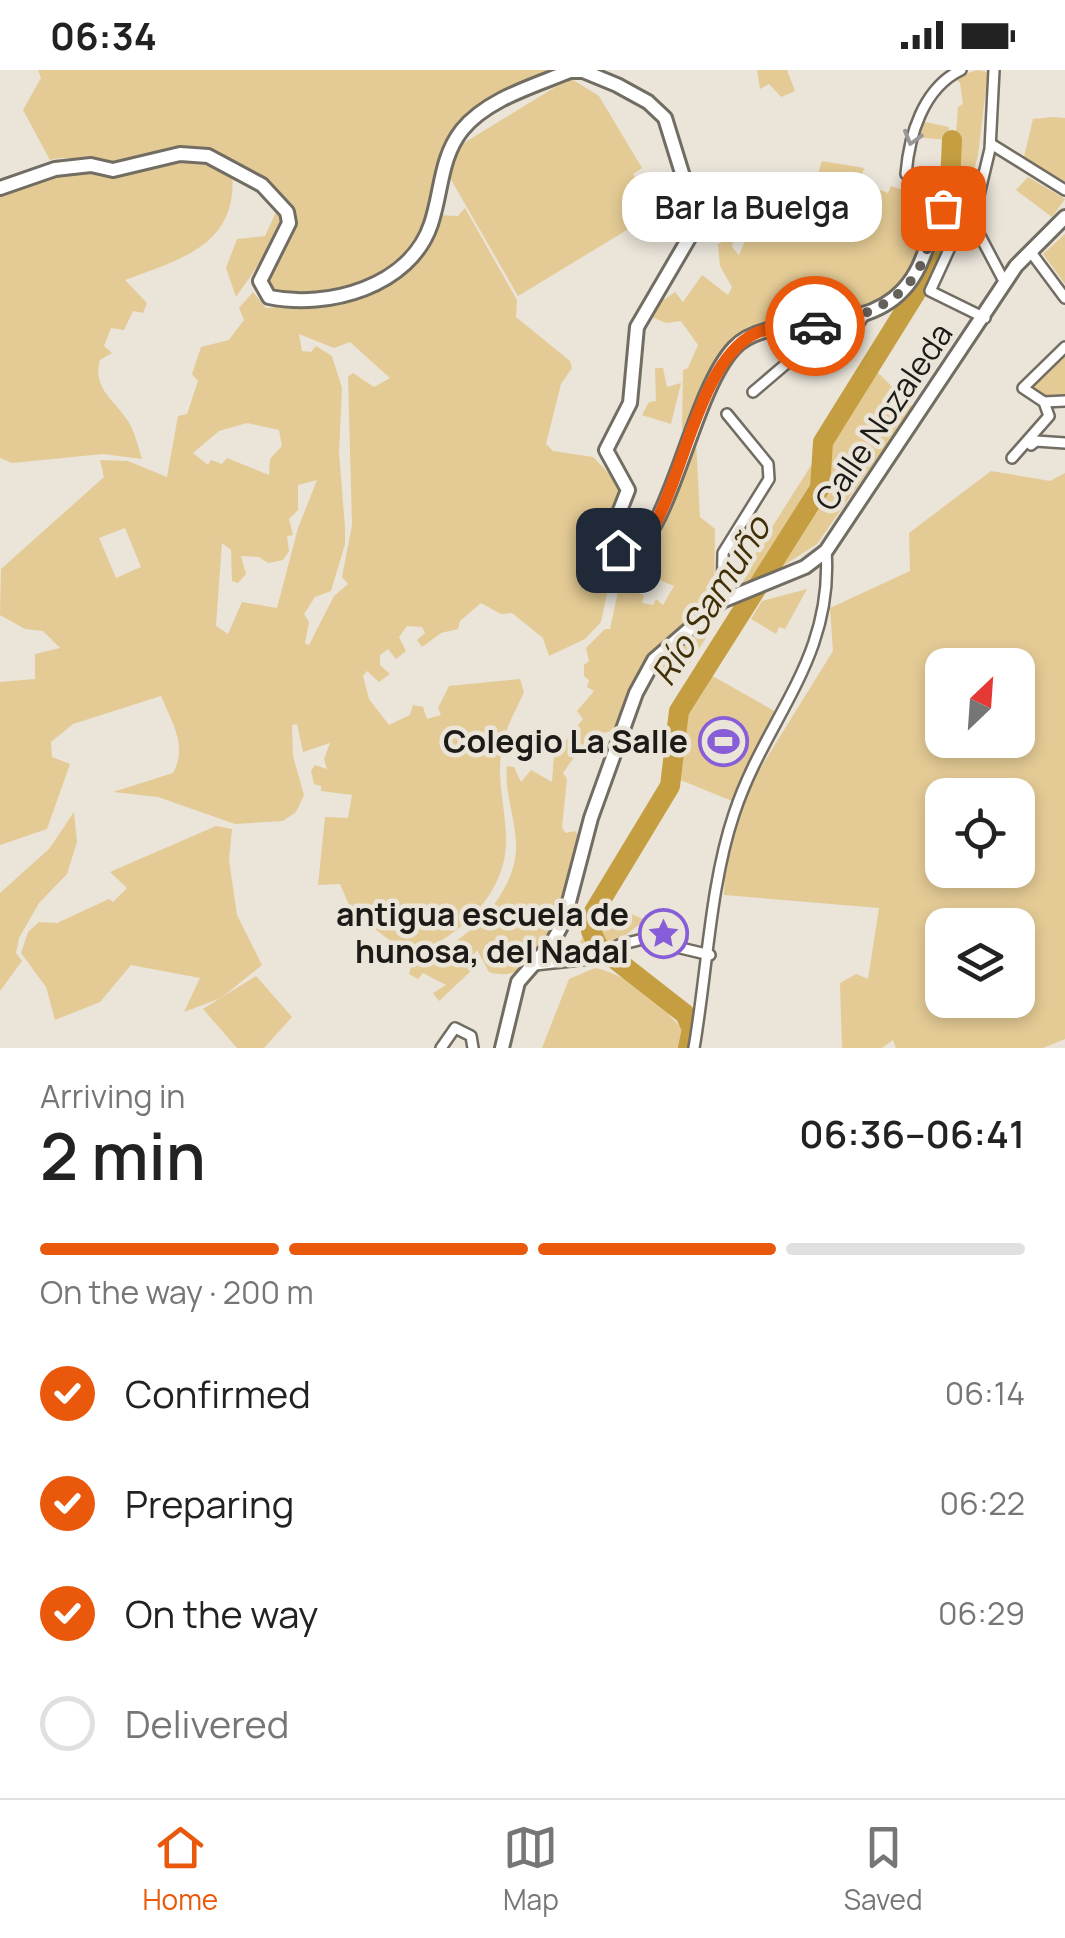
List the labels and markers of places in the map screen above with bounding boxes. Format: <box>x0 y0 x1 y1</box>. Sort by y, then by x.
pin <box>901 166 986 251</box>
callout: Bar la Buelga <box>623 173 883 243</box>
pin <box>576 508 661 593</box>
sports icon: Colegio La Salle <box>697 716 749 768</box>
place label: Colegio La Salle <box>443 719 688 763</box>
place label: antigua escuela de hunosa, del Nadal <box>336 892 629 973</box>
place icon: antigua escuela de hunosa, del Nadal <box>638 907 690 959</box>

